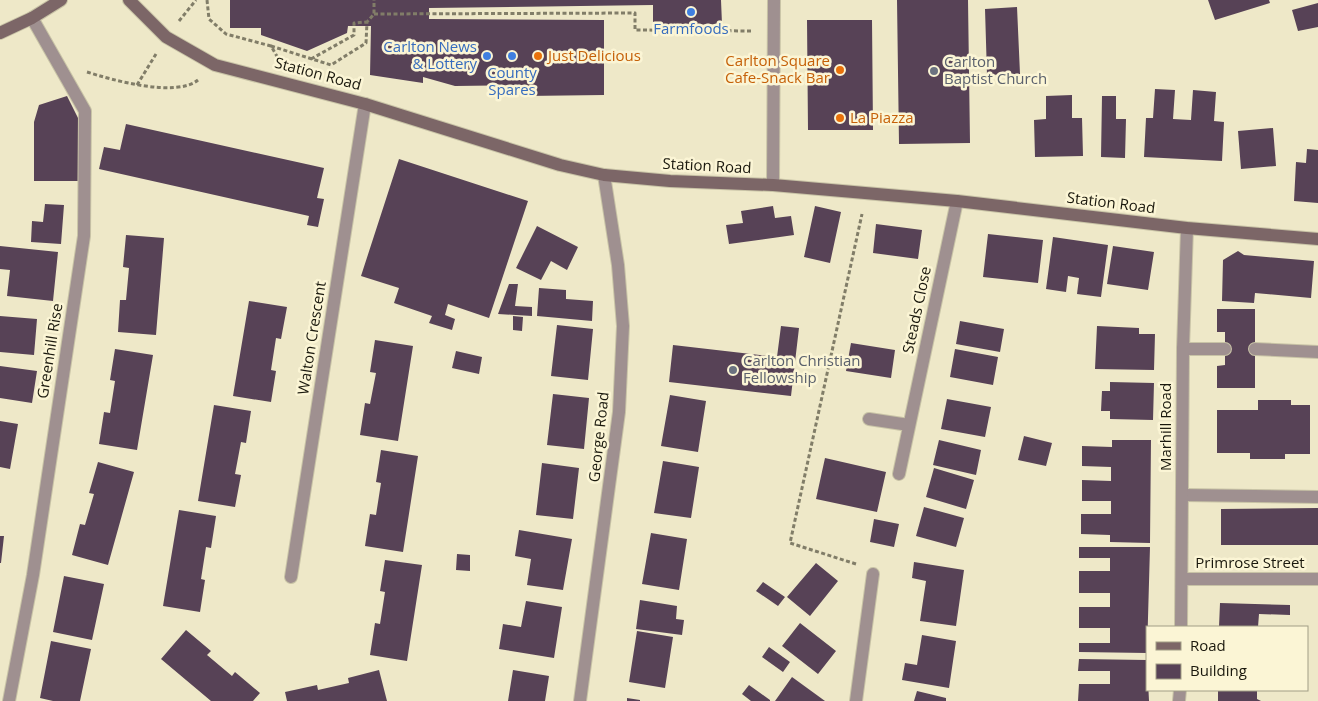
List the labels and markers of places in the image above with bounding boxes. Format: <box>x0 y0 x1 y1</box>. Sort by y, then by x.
marker: Farmfoods <box>685 6 697 18</box>
place label: Farmfoods <box>653 18 729 38</box>
place label: Carlton News & Lottery <box>383 36 477 73</box>
place label: Just Delicious <box>546 45 641 65</box>
marker: Carlton News & Lottery <box>481 50 493 62</box>
marker: County Spares <box>506 50 518 62</box>
marker: Just Delicious <box>532 50 544 62</box>
place label: Carlton Square Cafe-Snack Bar <box>725 50 830 87</box>
place label: Carlton Baptist Church <box>944 51 1047 88</box>
place label: County Spares <box>487 62 537 99</box>
marker: Carlton Square Cafe-Snack Bar <box>834 64 846 76</box>
marker: Carlton Baptist Church <box>928 65 940 77</box>
place label: La Piazza <box>850 107 914 127</box>
marker: La Piazza <box>834 112 846 124</box>
place label: Carlton Christian Fellowship <box>743 350 861 387</box>
marker: Carlton Christian Fellowship <box>727 364 739 376</box>

